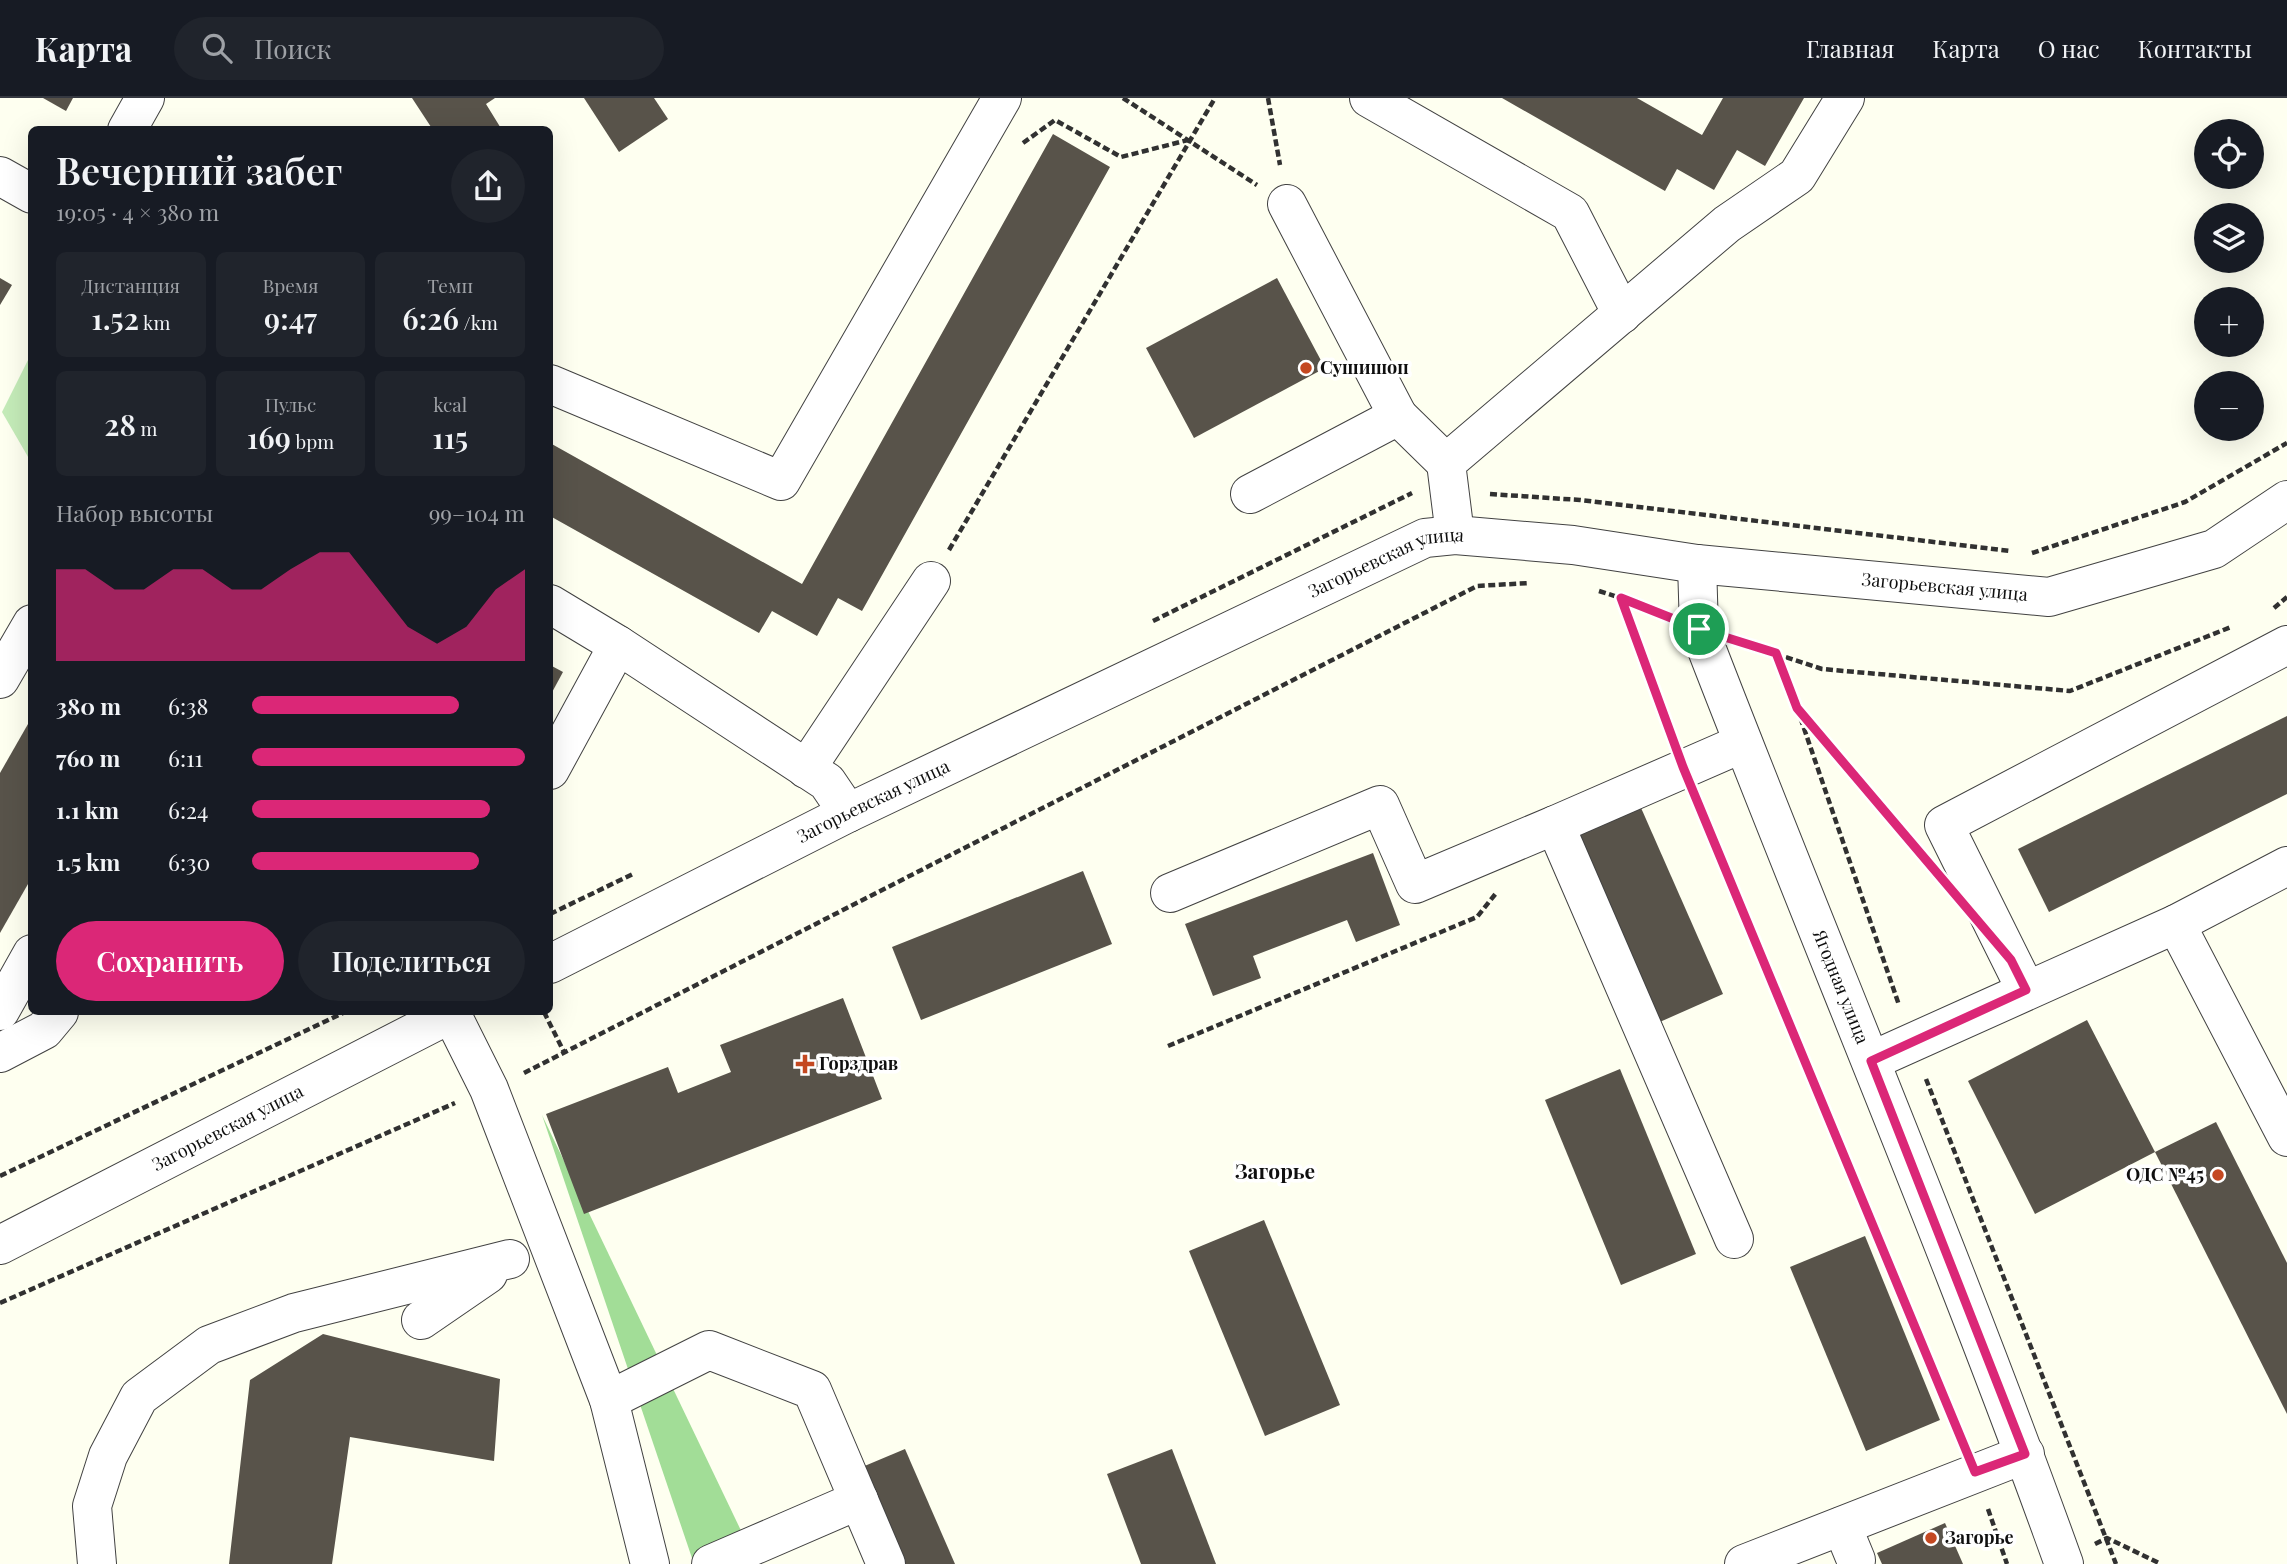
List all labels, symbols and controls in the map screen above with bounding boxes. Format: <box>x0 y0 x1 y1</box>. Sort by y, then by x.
search box <box>174 17 664 80</box>
text: Карта <box>35 26 132 70</box>
icon: search <box>198 29 236 67</box>
text: Поиск <box>254 31 331 66</box>
text: Главная <box>1806 32 1894 64</box>
text: Карта <box>1932 32 2000 64</box>
text: О нас <box>2038 32 2100 64</box>
text: Контакты <box>2138 32 2252 64</box>
map controls <box>2194 119 2264 441</box>
button: locate <box>2194 119 2264 189</box>
text: Вечерний забег <box>56 144 343 195</box>
button: share <box>451 149 525 223</box>
text: 19:05 · 4 × 380 m <box>56 196 219 227</box>
button: layers <box>2194 203 2264 273</box>
text: Дистанция <box>82 272 180 298</box>
text: Время <box>262 272 319 298</box>
text: Темп <box>427 272 473 298</box>
button: + <box>2194 287 2264 357</box>
text: 1.52 <box>91 298 139 338</box>
text: 9:47 <box>264 298 317 338</box>
text: 6:26 <box>402 298 459 338</box>
text: km <box>139 309 170 335</box>
text: /km <box>459 309 498 335</box>
place label: Сушишоп <box>1320 355 1409 379</box>
marker: Сушишоп <box>1298 360 1314 376</box>
button: − <box>2194 371 2264 441</box>
text: Пульс <box>265 391 316 417</box>
text: kcal <box>433 391 467 417</box>
text: 28 <box>104 404 136 444</box>
text: m <box>136 415 157 441</box>
text: 169 <box>247 417 291 457</box>
text: 115 <box>432 417 468 457</box>
text: bpm <box>291 428 334 454</box>
text: Набор высоты <box>56 497 213 528</box>
text: 99–104 m <box>429 497 525 528</box>
street label: Загорьевская улица <box>1304 522 1465 603</box>
street label: Загорьевская улица <box>1861 566 2029 606</box>
pin <box>1669 599 1729 659</box>
icon: arrive <box>1680 610 1718 648</box>
text: 380 m <box>56 690 121 721</box>
text: 6:38 <box>168 690 208 721</box>
text: 760 m <box>56 742 120 773</box>
text: 6:11 <box>168 742 203 773</box>
street label: Загорьевская улица <box>793 753 953 848</box>
text: 1.1 km <box>56 794 119 825</box>
text: 6:24 <box>168 794 208 825</box>
text: 1.5 km <box>56 846 120 877</box>
text: 6:30 <box>168 846 210 877</box>
button: Сохранить <box>56 921 284 1001</box>
button: Поделиться <box>298 921 525 1001</box>
street label: Ягодная улица <box>1808 925 1875 1047</box>
place label: Горздрав <box>819 1051 898 1075</box>
marker: Горздрав <box>797 1056 813 1072</box>
street label: Загорьевская улица <box>148 1078 307 1176</box>
district label: Загорье <box>1235 1156 1315 1184</box>
place label: ОДС №45 <box>2126 1162 2204 1186</box>
marker: ОДС №45 <box>2210 1167 2226 1183</box>
place label: Загорье <box>1945 1525 2014 1549</box>
marker: Загорье <box>1923 1530 1939 1546</box>

